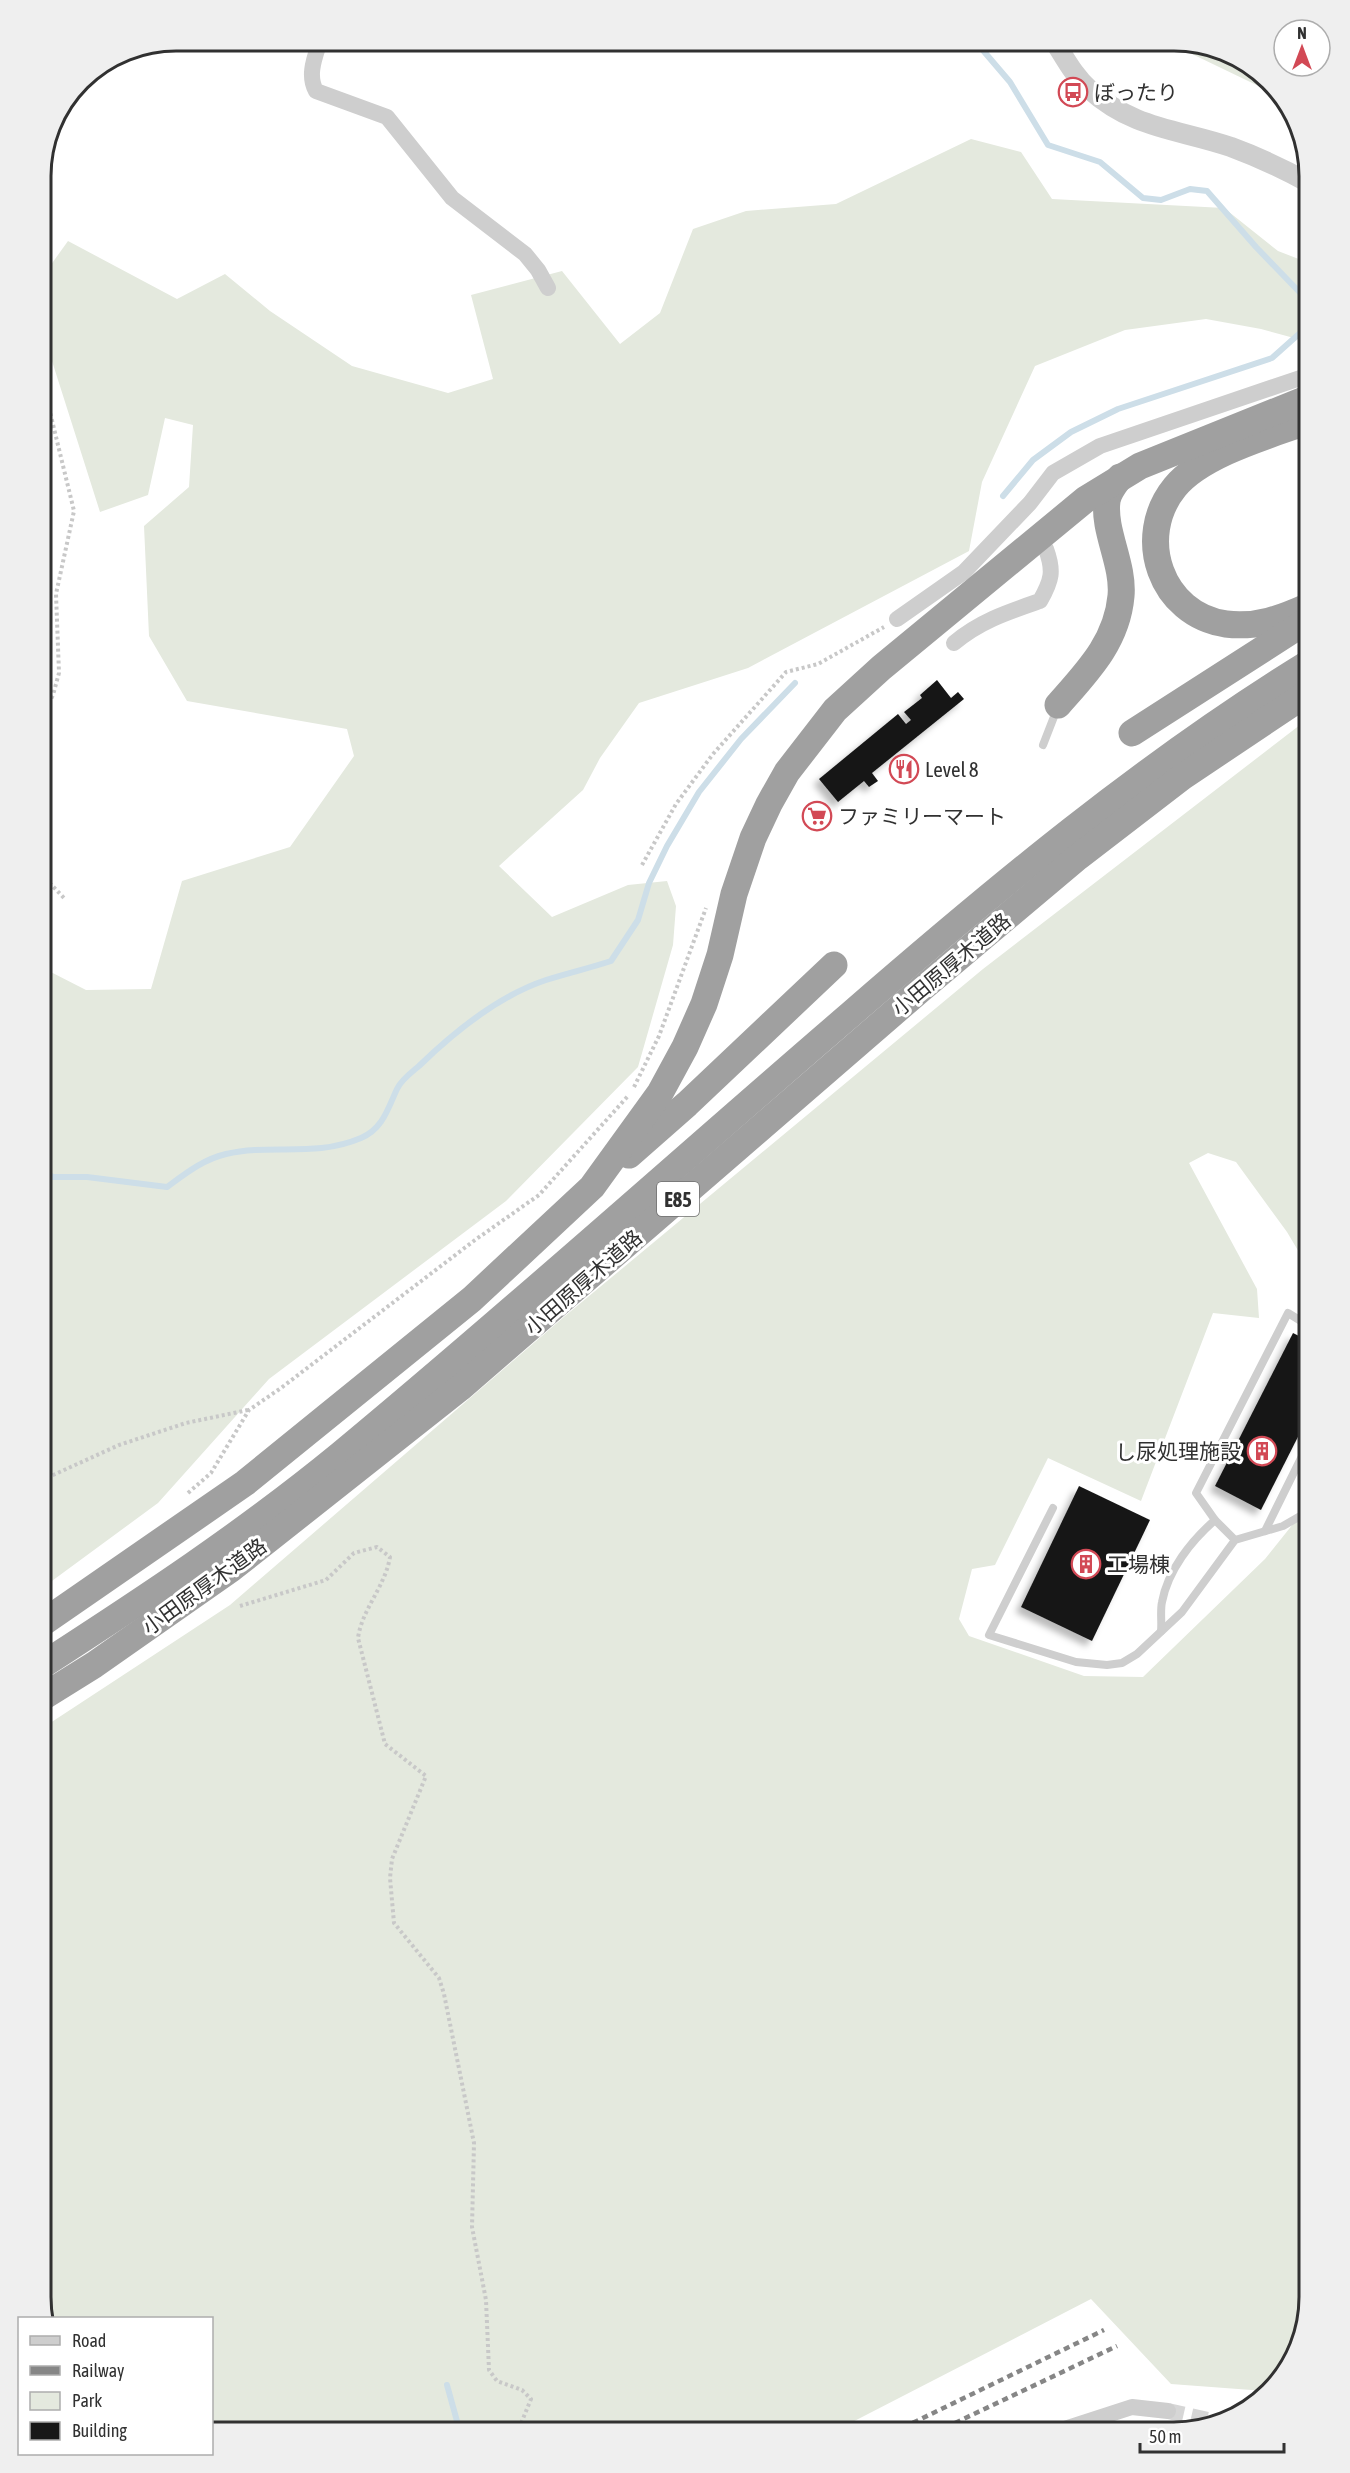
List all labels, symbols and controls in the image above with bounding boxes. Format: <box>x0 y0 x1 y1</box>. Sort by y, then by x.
north arrow <box>1272 18 1332 78</box>
text: N <box>1297 24 1307 42</box>
bus stop icon: ぼったり <box>1057 76 1089 108</box>
place label: ぼったり <box>1094 80 1178 104</box>
restaurant icon: Level 8 <box>888 753 920 785</box>
place label: Level 8 <box>925 757 979 781</box>
supermarket icon: ファミリーマート <box>801 800 833 832</box>
place label: ファミリーマート <box>838 804 1006 828</box>
street label: 小田原厚木道路 <box>887 908 1015 1020</box>
road number: E85 <box>657 1182 699 1216</box>
street label: 小田原厚木道路 <box>520 1225 646 1339</box>
building icon: し尿処理施設 <box>1246 1435 1278 1467</box>
place label: し尿処理施設 <box>1115 1439 1241 1463</box>
street label: 小田原厚木道路 <box>137 1533 271 1639</box>
building icon: 工場棟 <box>1070 1548 1102 1580</box>
place label: 工場棟 <box>1107 1552 1170 1576</box>
legend <box>18 2317 213 2455</box>
text: Road <box>72 2330 106 2351</box>
text: Railway <box>72 2360 124 2381</box>
text: Park <box>72 2390 102 2411</box>
scale bar <box>1140 2416 1284 2454</box>
text: Building <box>72 2420 127 2441</box>
text: 50 m <box>1149 2426 1181 2447</box>

